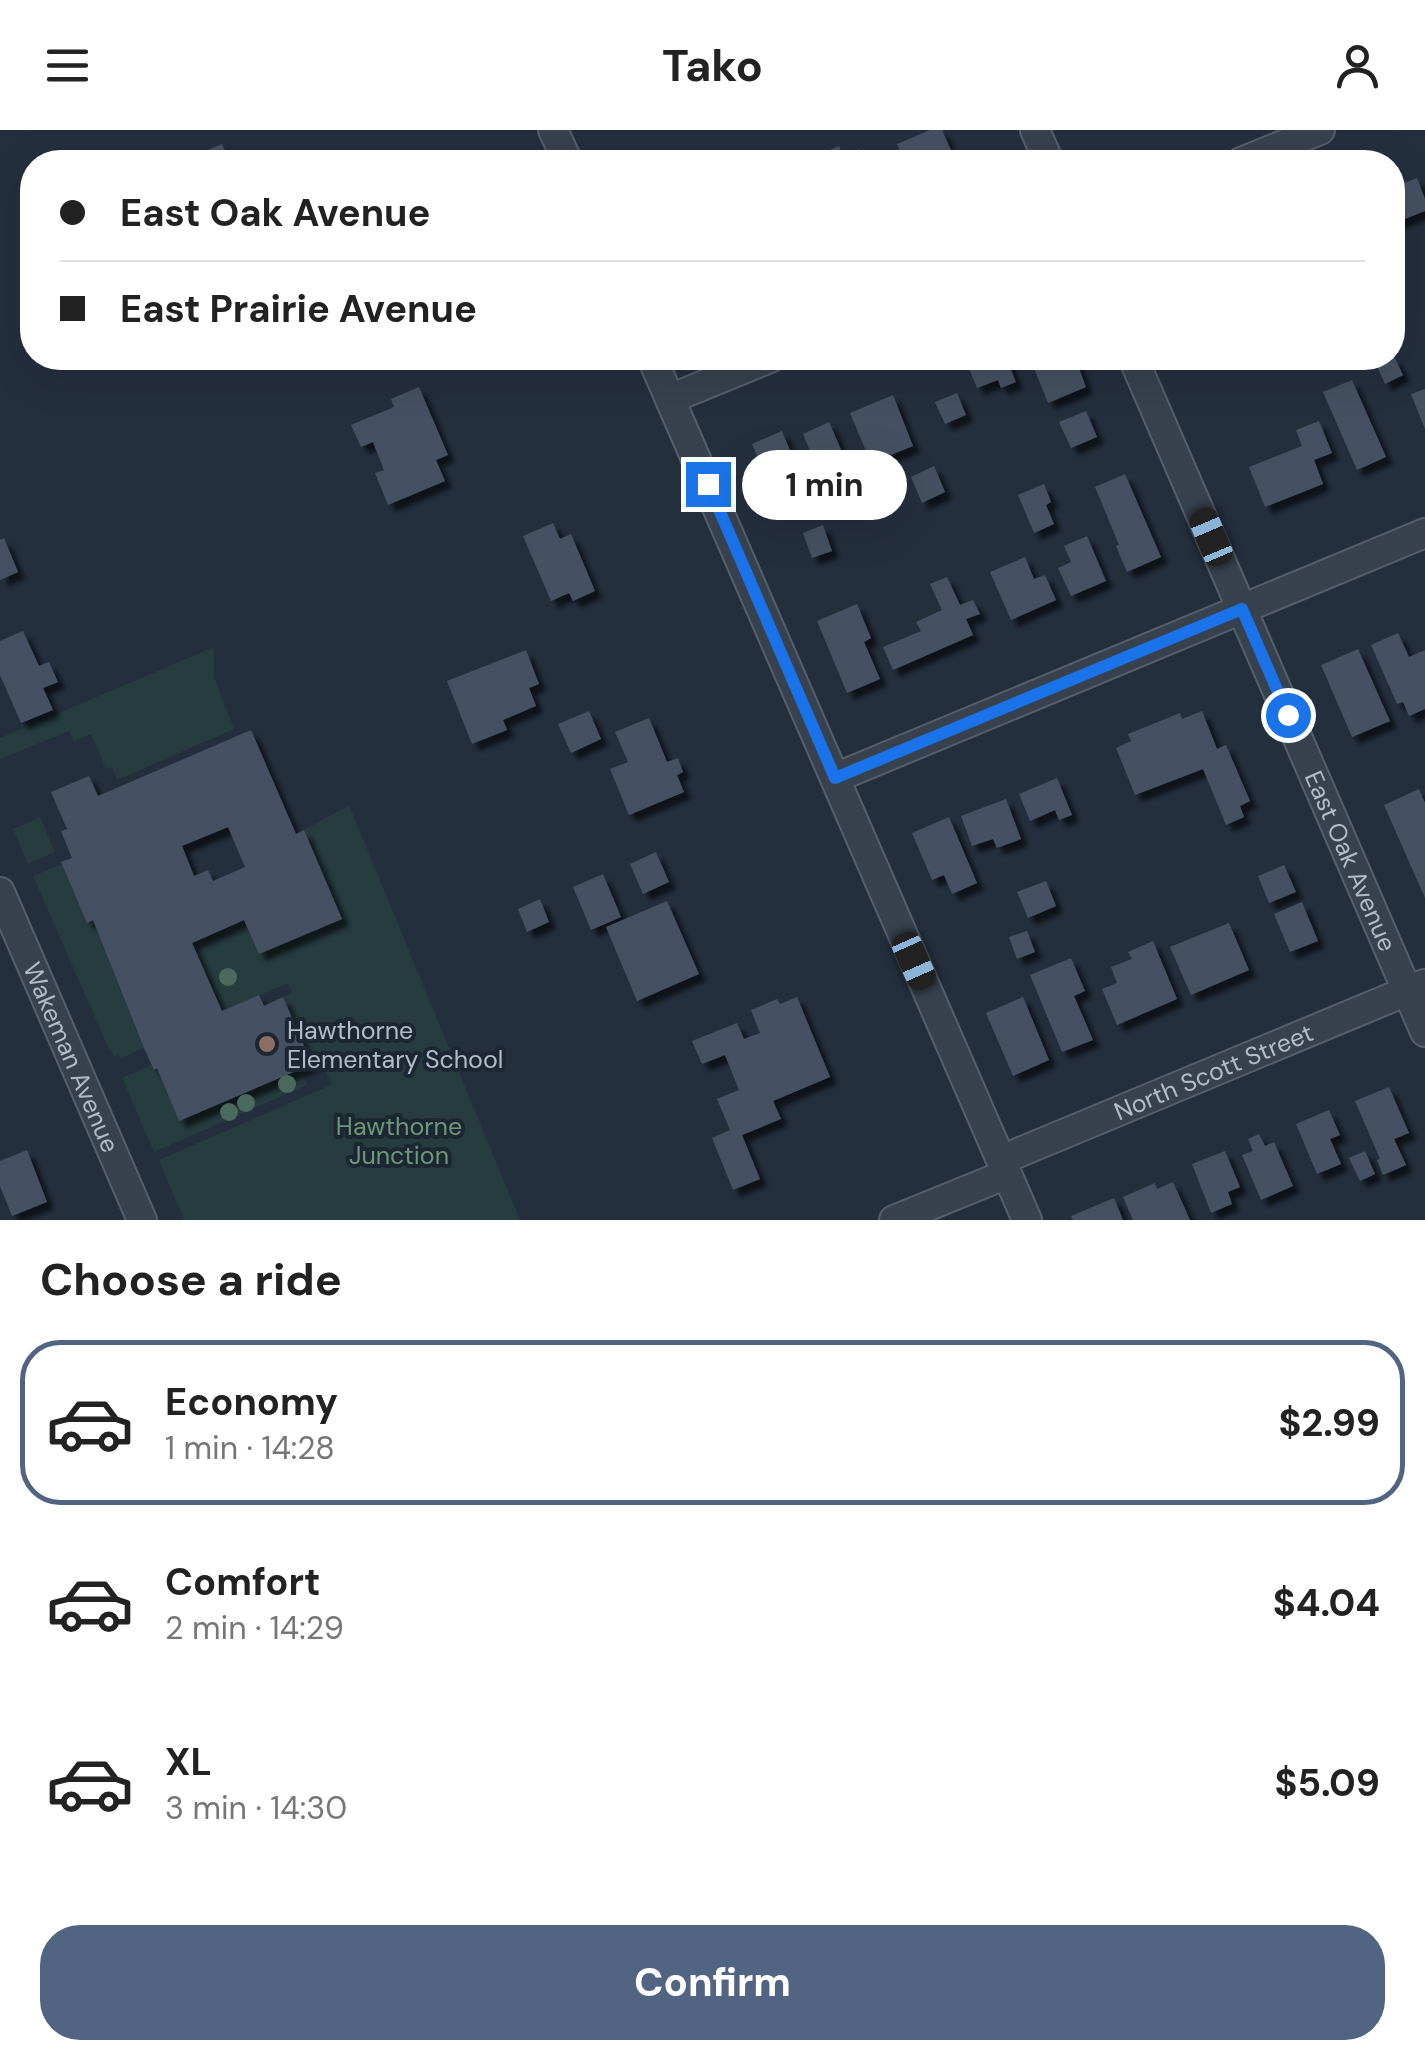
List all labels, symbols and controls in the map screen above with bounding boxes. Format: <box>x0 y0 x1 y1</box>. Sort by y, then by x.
text: Tako <box>662 36 763 95</box>
icon: menu <box>40 38 95 93</box>
icon: person <box>1330 38 1385 93</box>
text: East Oak Avenue <box>120 188 430 238</box>
text: East Prairie Avenue <box>120 284 477 334</box>
callout: 1 min <box>743 449 908 519</box>
route end <box>686 462 731 507</box>
text: 1 min <box>786 464 863 506</box>
car <box>1185 504 1237 570</box>
route start <box>1266 693 1311 738</box>
street label: East Oak Avenue <box>1297 766 1404 956</box>
car <box>888 927 940 995</box>
street label: Wakeman Avenue <box>15 957 127 1158</box>
place label: Hawthorne Elementary School <box>287 1014 503 1076</box>
street label: North Scott Street <box>1109 1016 1318 1128</box>
marker: Hawthorne Elementary School <box>256 1033 278 1055</box>
park label: Hawthorne Junction <box>336 1110 462 1172</box>
text: Choose a ride <box>40 1250 342 1309</box>
text: Economy <box>165 1377 338 1427</box>
icon: car <box>45 1378 135 1468</box>
text: $2.99 <box>1278 1398 1380 1448</box>
text: 1 min · 14:28 <box>165 1427 335 1469</box>
text: Comfort <box>165 1557 321 1607</box>
icon: car <box>45 1558 135 1648</box>
text: $4.04 <box>1273 1578 1380 1628</box>
text: 2 min · 14:29 <box>165 1607 344 1649</box>
text: XL <box>165 1737 212 1787</box>
icon: car <box>45 1738 135 1828</box>
text: $5.09 <box>1274 1758 1380 1808</box>
text: 3 min · 14:30 <box>165 1787 347 1829</box>
button: Confirm <box>40 1925 1385 2040</box>

